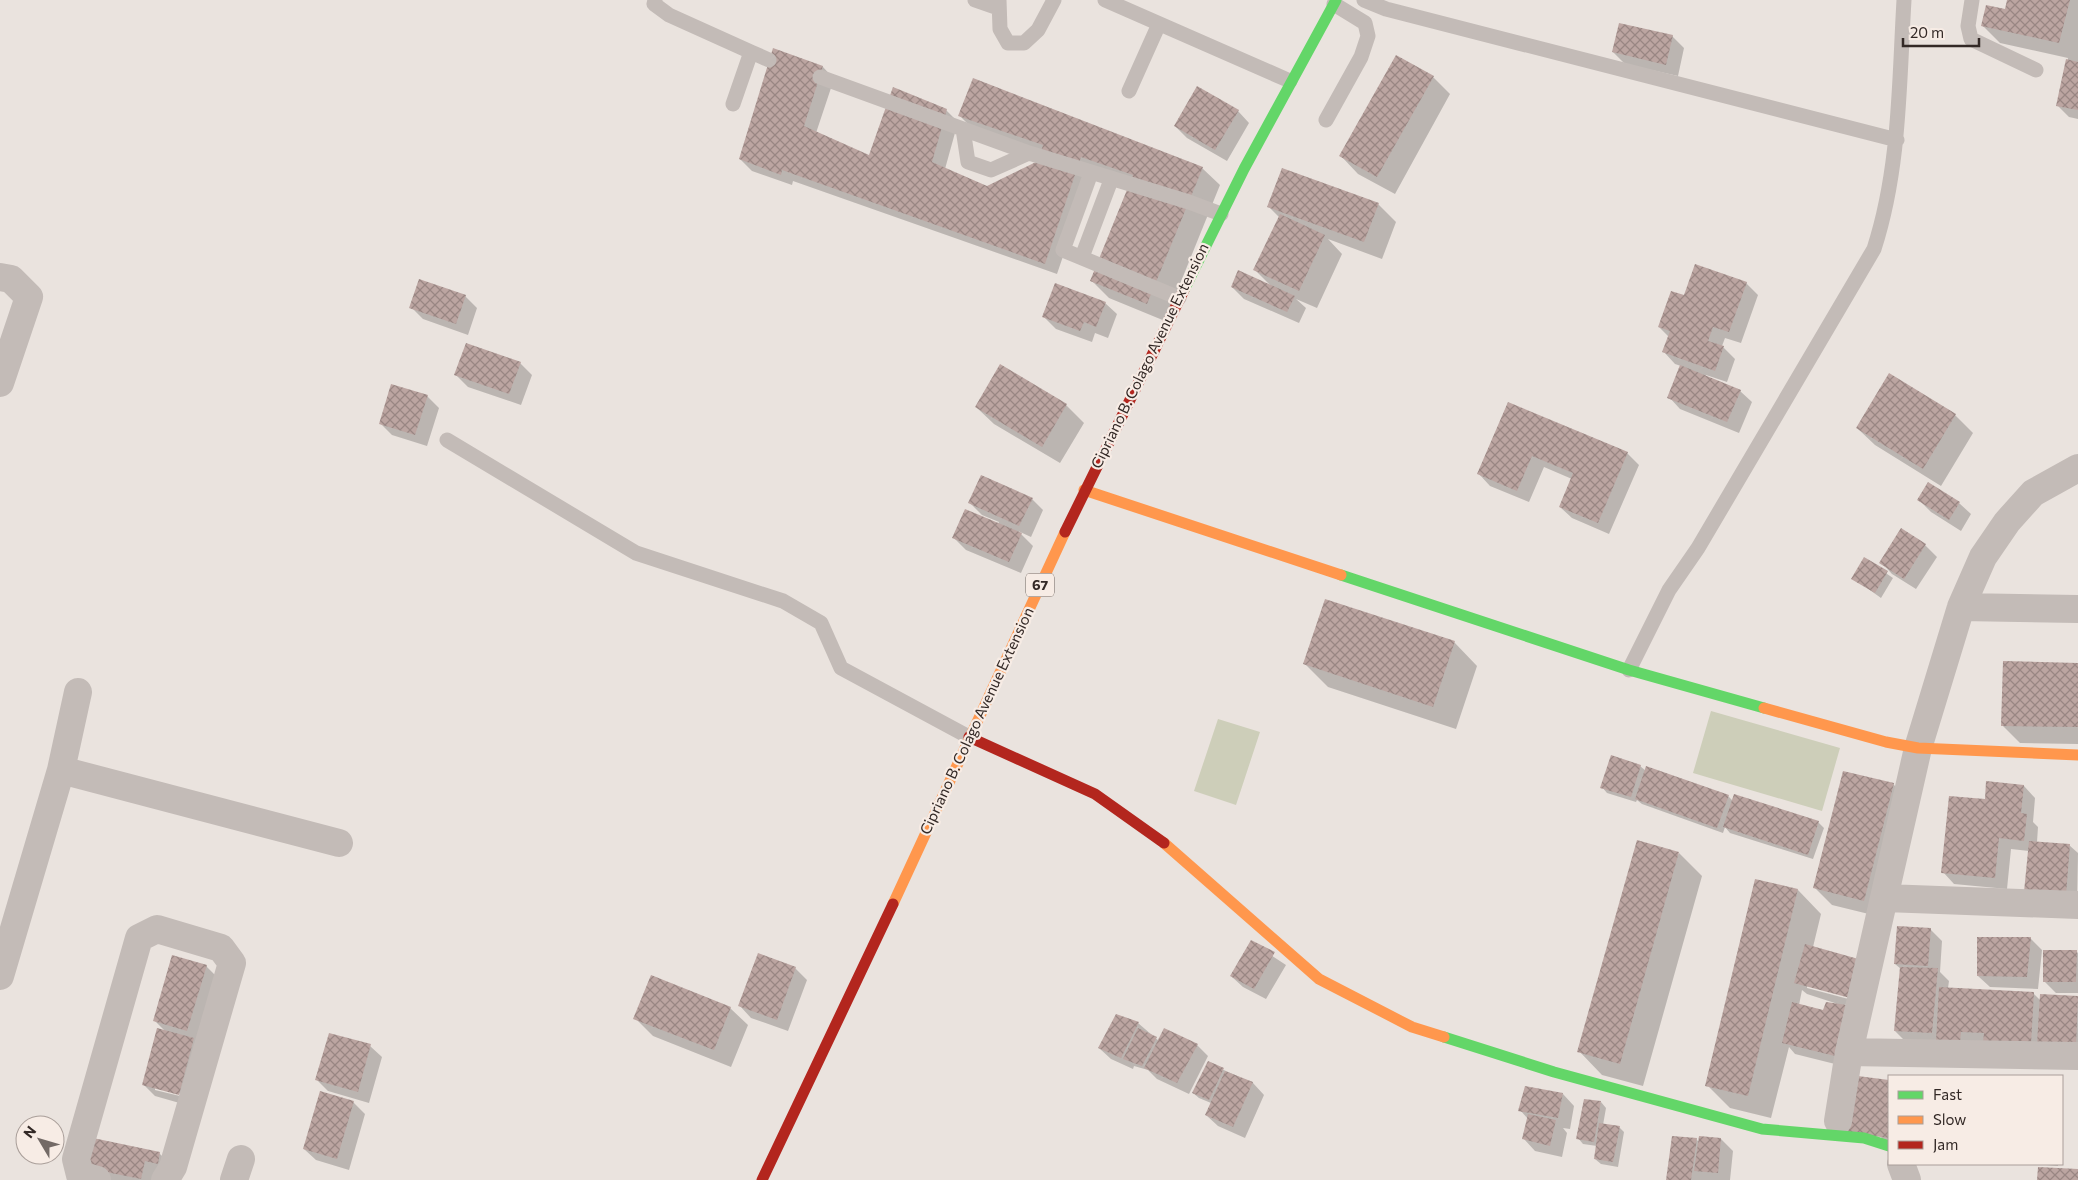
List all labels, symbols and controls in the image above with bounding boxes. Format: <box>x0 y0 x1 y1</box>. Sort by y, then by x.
scale bar <box>1903 15 1979 47</box>
text: 20 m <box>1910 23 1944 41</box>
street label: Cipriano B. Colago Avenue Extension <box>1087 240 1212 471</box>
road number: 67 <box>1026 574 1054 596</box>
street label: Cipriano B. Colago Avenue Extension <box>915 604 1037 837</box>
legend <box>1888 1075 2063 1165</box>
text: Fast <box>1933 1085 1962 1103</box>
text: Slow <box>1933 1110 1966 1128</box>
north arrow <box>15 1115 65 1165</box>
text: N <box>19 1122 39 1141</box>
text: Jam <box>1933 1135 1958 1153</box>

